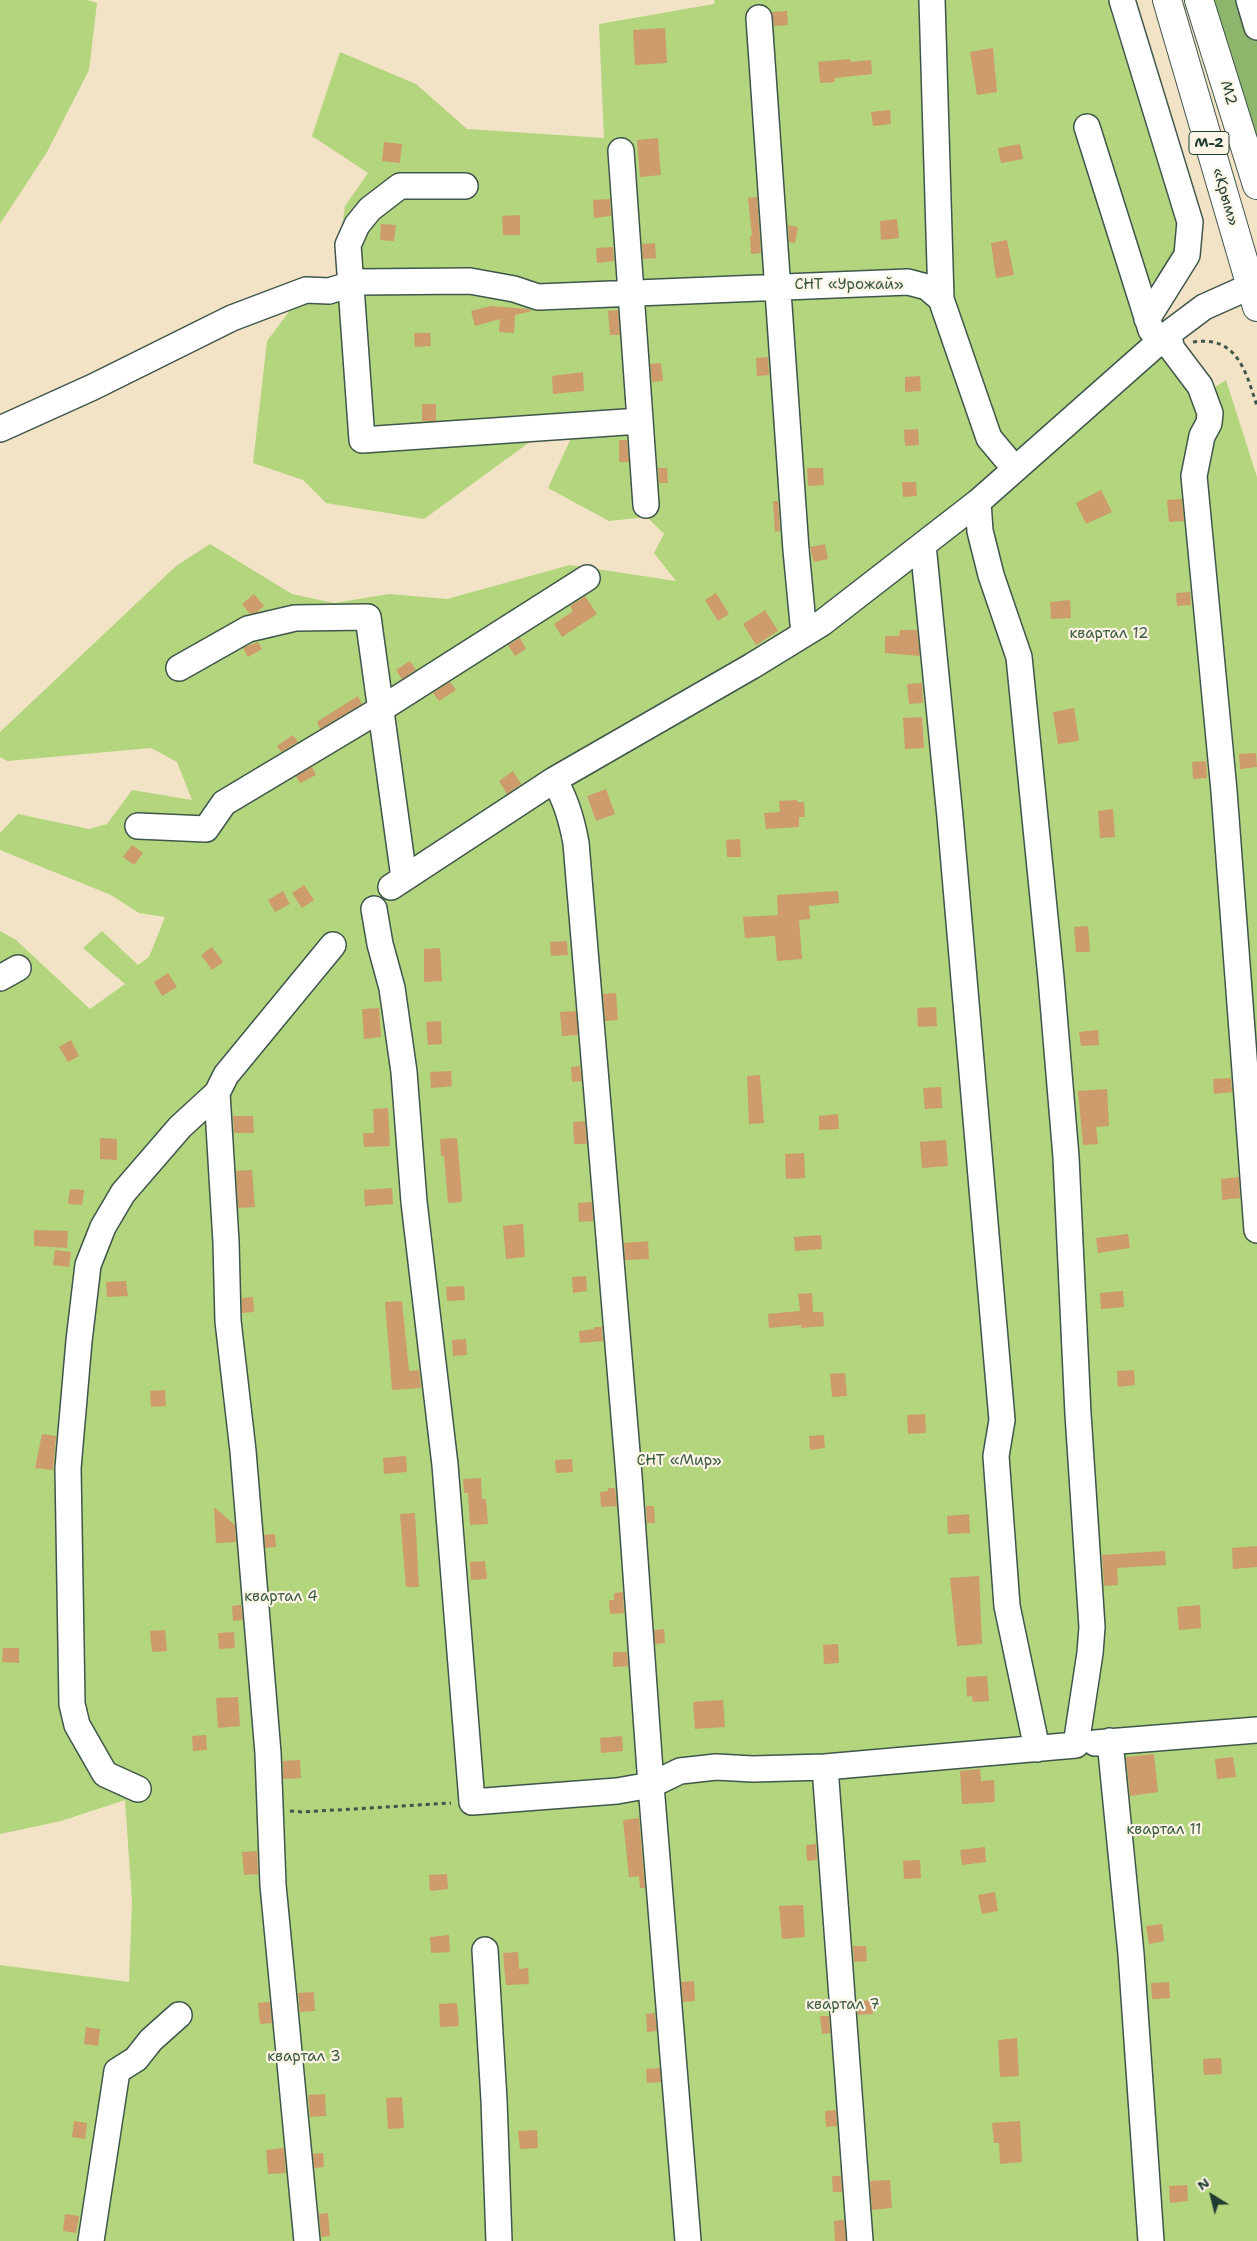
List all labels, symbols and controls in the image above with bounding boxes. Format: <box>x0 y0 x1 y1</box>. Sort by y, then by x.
street label: М2 <box>1216 79 1240 107</box>
road number: М-2 <box>1189 132 1229 154</box>
street label: «Крым» <box>1208 166 1242 228</box>
park label: СНТ «Урожай» <box>794 276 904 294</box>
park label: квартал 12 <box>1069 625 1149 643</box>
park label: СНТ «Мир» <box>636 1452 722 1470</box>
park label: квартал 4 <box>244 1588 318 1606</box>
park label: квартал 11 <box>1126 1821 1202 1839</box>
park label: квартал 7 <box>806 1996 880 2014</box>
park label: квартал 3 <box>267 2048 341 2066</box>
north arrow <box>1187 2171 1237 2221</box>
text: N <box>1193 2173 1213 2194</box>

